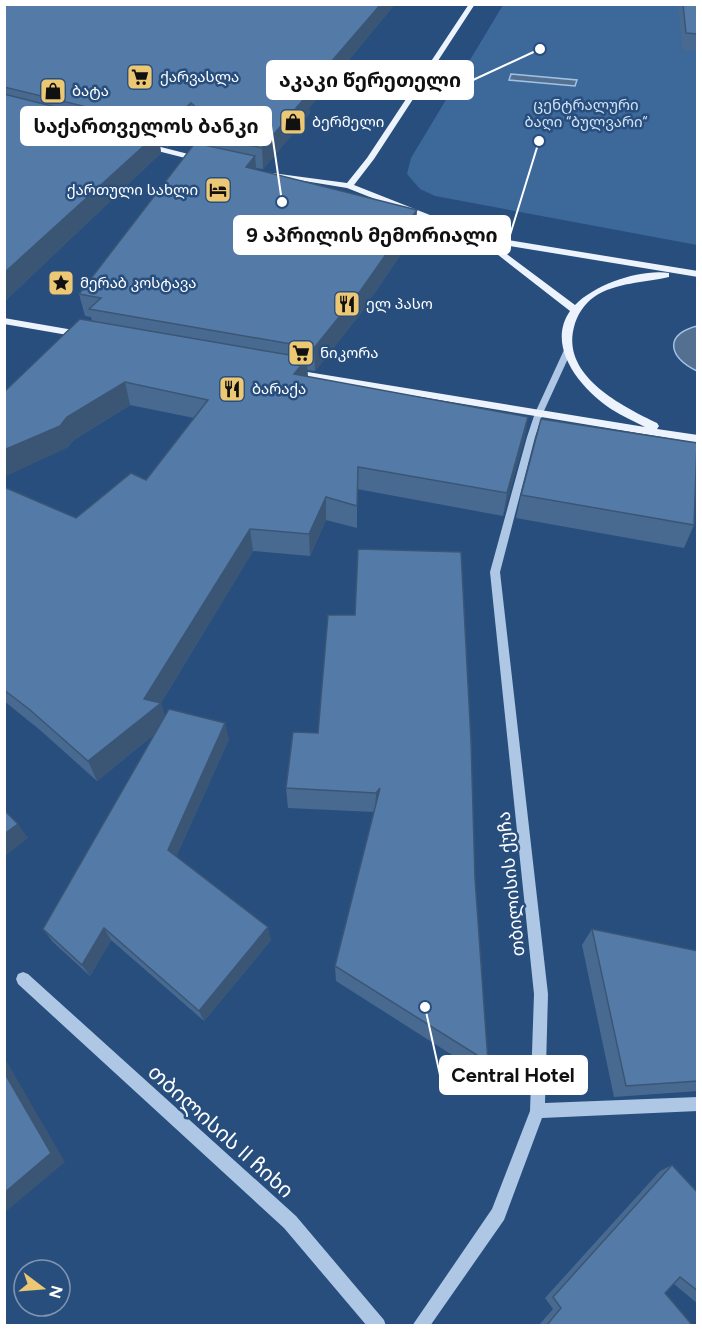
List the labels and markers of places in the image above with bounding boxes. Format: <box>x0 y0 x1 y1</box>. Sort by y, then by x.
callout: აკაკი წერეთელი <box>267 61 473 99</box>
supermarket icon: ქარვასლა <box>125 62 155 92</box>
place label: ქარვასლა <box>160 68 239 86</box>
shop icon: ბატა <box>38 76 68 106</box>
place label: ბატა <box>72 82 109 100</box>
callout: საქართველოს ბანკი <box>21 107 271 145</box>
shop icon: ბერმელი <box>278 107 308 137</box>
place label: ბერმელი <box>312 113 384 131</box>
hotel icon: ქართული სახლი <box>203 175 233 205</box>
place label: ქართული სახლი <box>67 181 198 199</box>
callout: 9 აპრილის მემორიალი <box>234 216 510 254</box>
place icon: მერაბ კოსტავა <box>46 268 76 298</box>
place label: მერაბ კოსტავა <box>80 274 196 292</box>
restaurant icon: ელ პასო <box>332 289 362 319</box>
place label: ელ პასო <box>366 295 433 313</box>
supermarket icon: ნიკორა <box>286 338 316 368</box>
place label: ნიკორა <box>320 344 379 362</box>
restaurant icon: ბარაქა <box>217 374 247 404</box>
place label: ბარაქა <box>252 380 306 398</box>
callout: Central Hotel <box>440 1056 587 1094</box>

